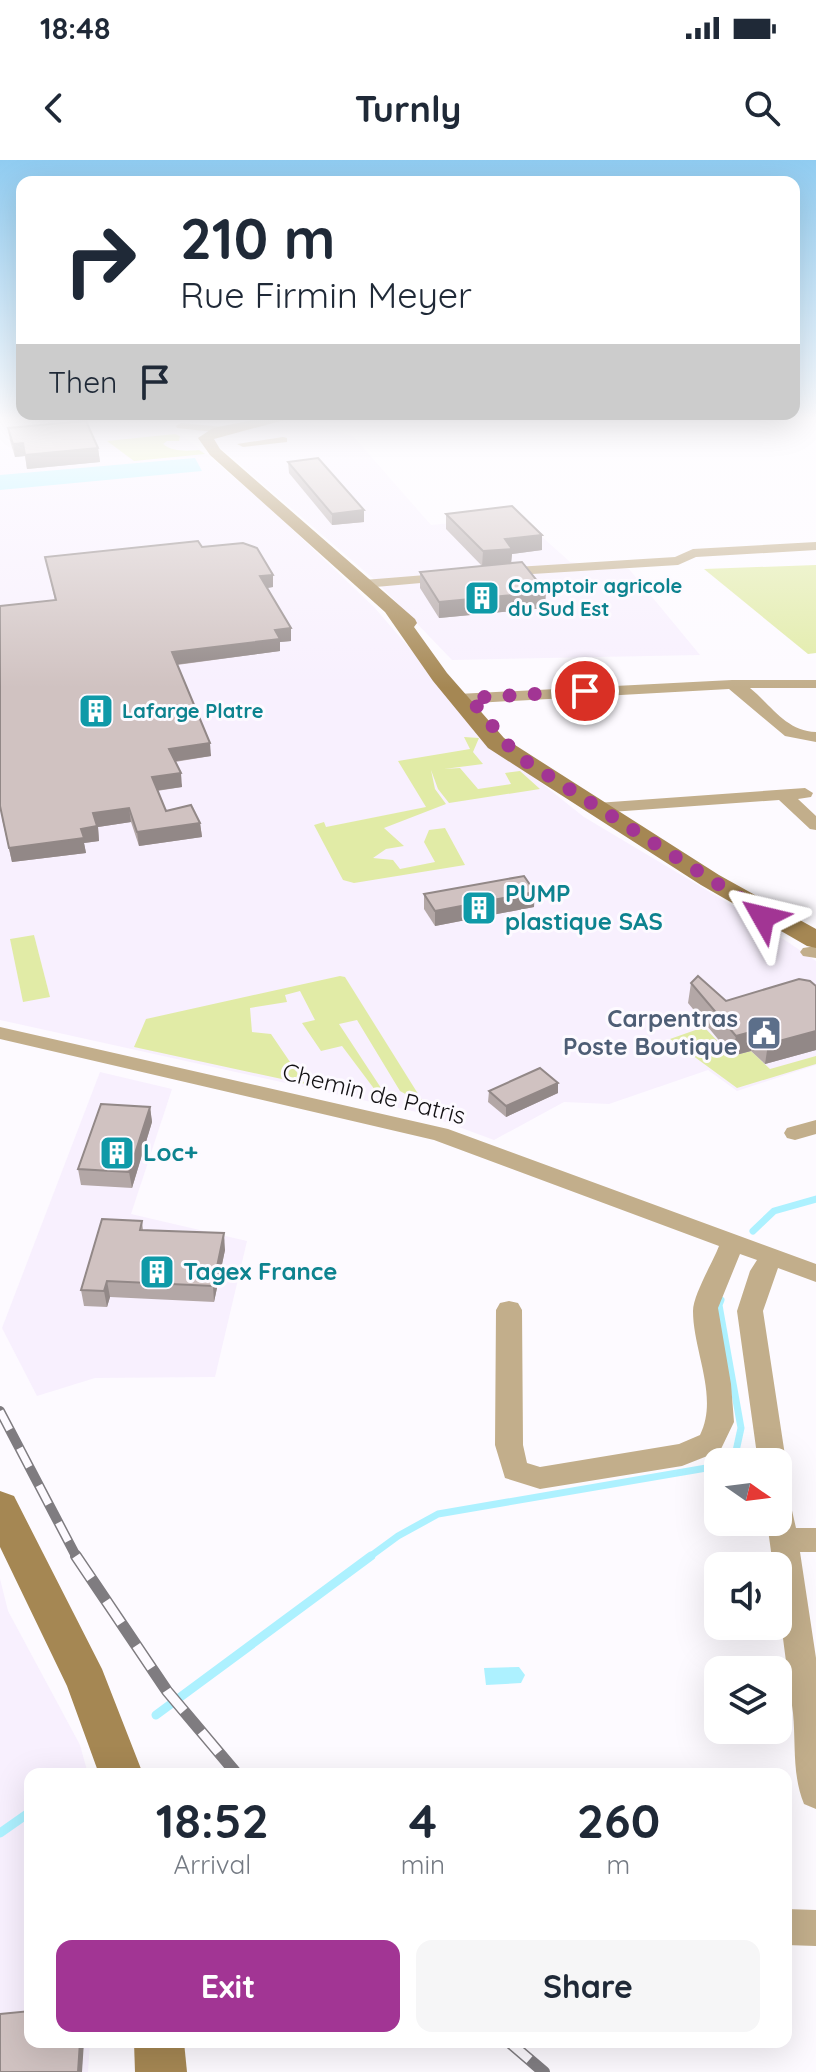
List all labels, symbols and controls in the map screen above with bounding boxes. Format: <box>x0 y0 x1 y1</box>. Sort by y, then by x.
text: 18:48 <box>40 9 110 47</box>
icon: back <box>32 86 76 130</box>
text: Turnly <box>355 86 461 131</box>
icon: search <box>740 86 784 130</box>
text: 210 m <box>180 203 335 273</box>
icon: right <box>48 208 152 312</box>
text: Rue Firmin Meyer <box>180 272 472 317</box>
icon: arrive <box>133 360 177 404</box>
text: Then <box>48 363 117 401</box>
place label: Comptoir agricole du Sud Est <box>508 573 682 621</box>
building icon: Comptoir agricole du Sud Est <box>463 579 501 617</box>
pin <box>551 657 619 725</box>
icon: arrive <box>563 669 607 713</box>
building icon: Lafarge Platre <box>77 692 115 730</box>
place label: Lafarge Platre <box>122 698 263 723</box>
position arrow <box>721 875 805 959</box>
place label: PUMP plastique SAS <box>505 878 663 936</box>
building icon: PUMP plastique SAS <box>460 889 498 927</box>
place label: Carpentras Poste Boutique <box>563 1003 738 1061</box>
public building icon: Carpentras Poste Boutique <box>745 1014 783 1052</box>
street label: Chemin de Patris <box>280 1056 469 1130</box>
building icon: Loc+ <box>98 1134 136 1172</box>
place label: Loc+ <box>143 1137 198 1167</box>
building icon: Tagex France <box>138 1253 176 1291</box>
place label: Tagex France <box>183 1256 338 1286</box>
north arrow <box>704 1448 792 1536</box>
map controls <box>704 1448 792 1744</box>
button: sound <box>704 1552 792 1640</box>
button: layers <box>704 1656 792 1744</box>
text: 18:52 <box>156 1790 269 1850</box>
text: 4 <box>409 1790 437 1850</box>
text: 260 <box>577 1790 660 1850</box>
text: Arrival <box>173 1848 251 1881</box>
text: min <box>401 1848 445 1881</box>
text: m <box>607 1848 630 1881</box>
button: Exit <box>56 1940 400 2032</box>
button: Share <box>416 1940 760 2032</box>

